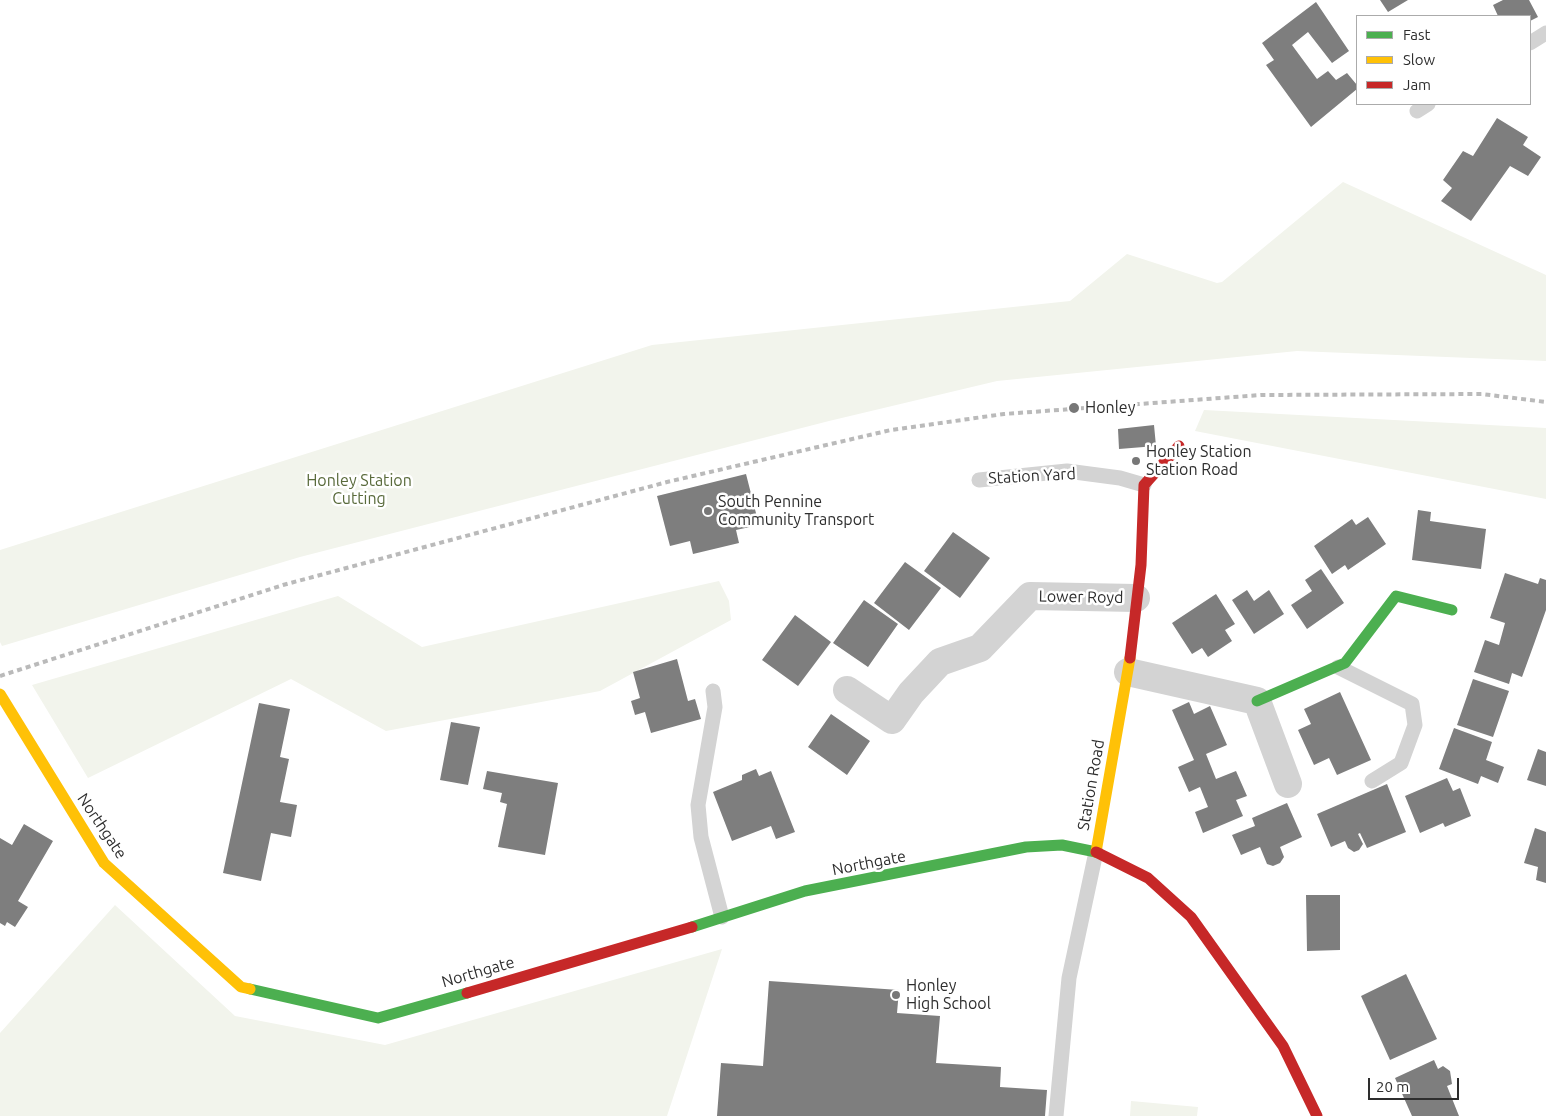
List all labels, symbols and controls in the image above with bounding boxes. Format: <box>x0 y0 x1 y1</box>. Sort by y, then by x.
legend <box>1356 15 1531 105</box>
text: Fast <box>1403 26 1430 43</box>
text: Slow <box>1403 51 1435 68</box>
text: Jam <box>1403 76 1431 93</box>
place label: Honley <box>1085 398 1135 418</box>
marker: Honley <box>1067 401 1081 415</box>
place label: Honley Station Station Road <box>1146 442 1252 480</box>
marker: Honley Station Station Road <box>1130 455 1142 467</box>
street label: Station Yard <box>988 464 1076 488</box>
park label: Honley Station Cutting <box>306 471 412 509</box>
place label: South Pennine Community Transport <box>718 492 874 530</box>
marker: South Pennine Community Transport <box>702 505 714 517</box>
street label: Lower Royd <box>1038 587 1124 607</box>
street label: Station Road <box>1074 738 1108 832</box>
street label: Northgate <box>73 790 131 862</box>
street label: Northgate <box>830 846 908 880</box>
street label: Northgate <box>439 952 517 992</box>
place label: Honley High School <box>906 976 991 1014</box>
marker: Honley High School <box>890 989 902 1001</box>
scale bar <box>1371 1068 1462 1100</box>
text: 20 m <box>1376 1078 1409 1095</box>

